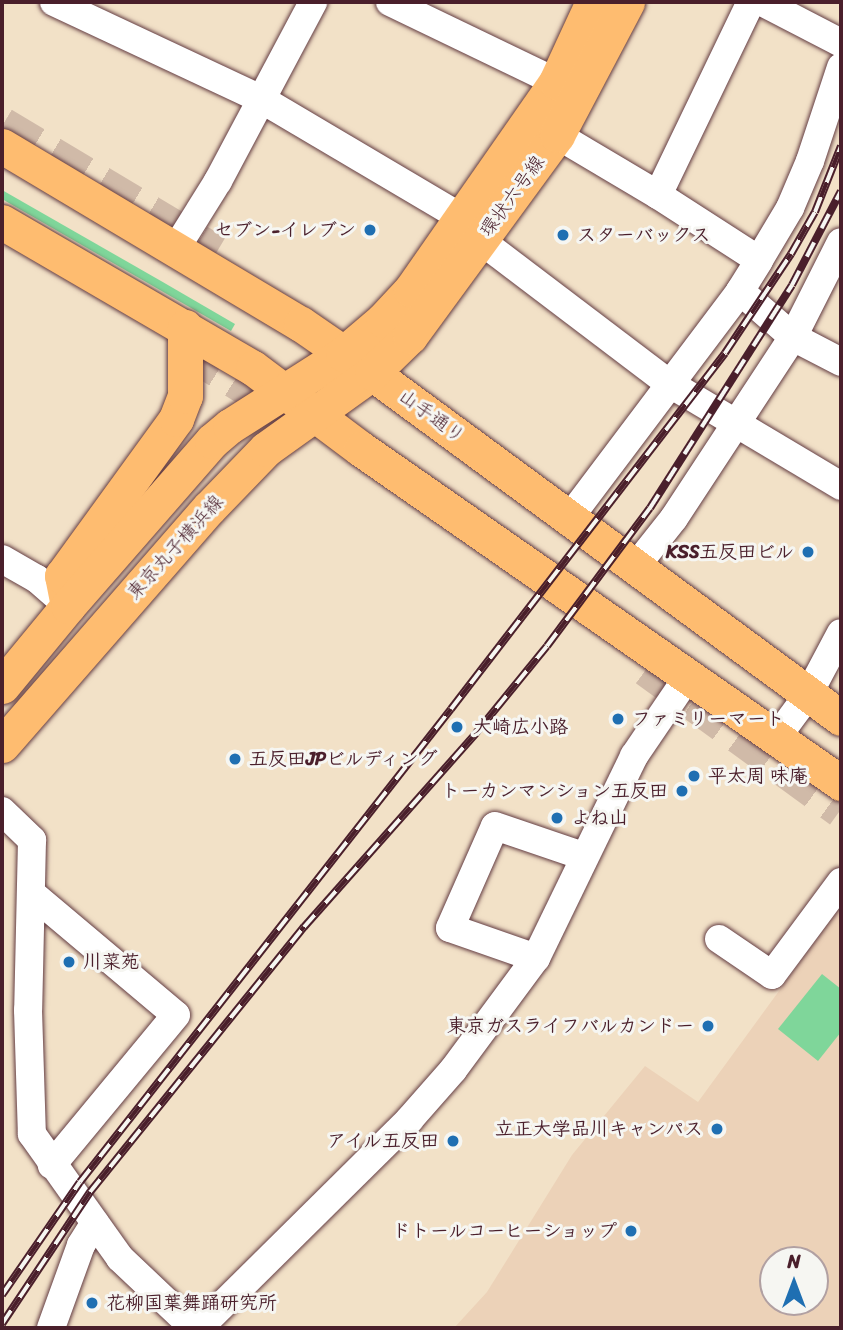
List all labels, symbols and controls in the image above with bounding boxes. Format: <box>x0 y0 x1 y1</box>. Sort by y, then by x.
street label: 環状六号線 <box>475 151 549 241</box>
place label: セブン-イレブン <box>214 219 356 241</box>
marker: セブン-イレブン <box>362 222 378 238</box>
place label: スターバックス <box>577 224 710 246</box>
marker: スターバックス <box>555 227 571 243</box>
street label: 山手通り <box>395 384 469 448</box>
street label: 東京丸子横浜線 <box>122 490 228 604</box>
place label: KSS五反田ビル <box>665 541 794 563</box>
marker: KSS五反田ビル <box>800 544 816 560</box>
place label: ファミリーマート <box>632 708 784 730</box>
marker: ファミリーマート <box>610 711 626 727</box>
place label: 大崎広小路 <box>473 716 568 738</box>
marker: 大崎広小路 <box>447 717 467 737</box>
place label: 五反田JPビルディング <box>249 748 440 770</box>
marker: 五反田JPビルディング <box>227 751 243 767</box>
place label: 平太周 味庵 <box>708 765 808 787</box>
marker: 平太周 味庵 <box>686 768 702 784</box>
place label: トーカンマンション五反田 <box>440 780 668 802</box>
marker: トーカンマンション五反田 <box>674 783 690 799</box>
place label: よね山 <box>571 807 628 829</box>
marker: よね山 <box>549 810 565 826</box>
place label: 川菜苑 <box>83 951 140 973</box>
marker: 川菜苑 <box>61 954 77 970</box>
place label: 東京ガスライフバルカンドー <box>447 1015 694 1037</box>
marker: 東京ガスライフバルカンドー <box>700 1018 716 1034</box>
place label: 立正大学品川キャンパス <box>494 1118 703 1140</box>
marker: 立正大学品川キャンパス <box>709 1121 725 1137</box>
place label: アイル五反田 <box>325 1130 439 1152</box>
marker: アイル五反田 <box>445 1133 461 1149</box>
place label: ドトールコーヒーショップ <box>389 1220 617 1242</box>
marker: ドトールコーヒーショップ <box>623 1223 639 1239</box>
text: N <box>787 1245 801 1278</box>
north arrow <box>759 1246 829 1316</box>
place label: 花柳国葉舞踊研究所 <box>106 1292 277 1314</box>
marker: 花柳国葉舞踊研究所 <box>84 1295 100 1311</box>

